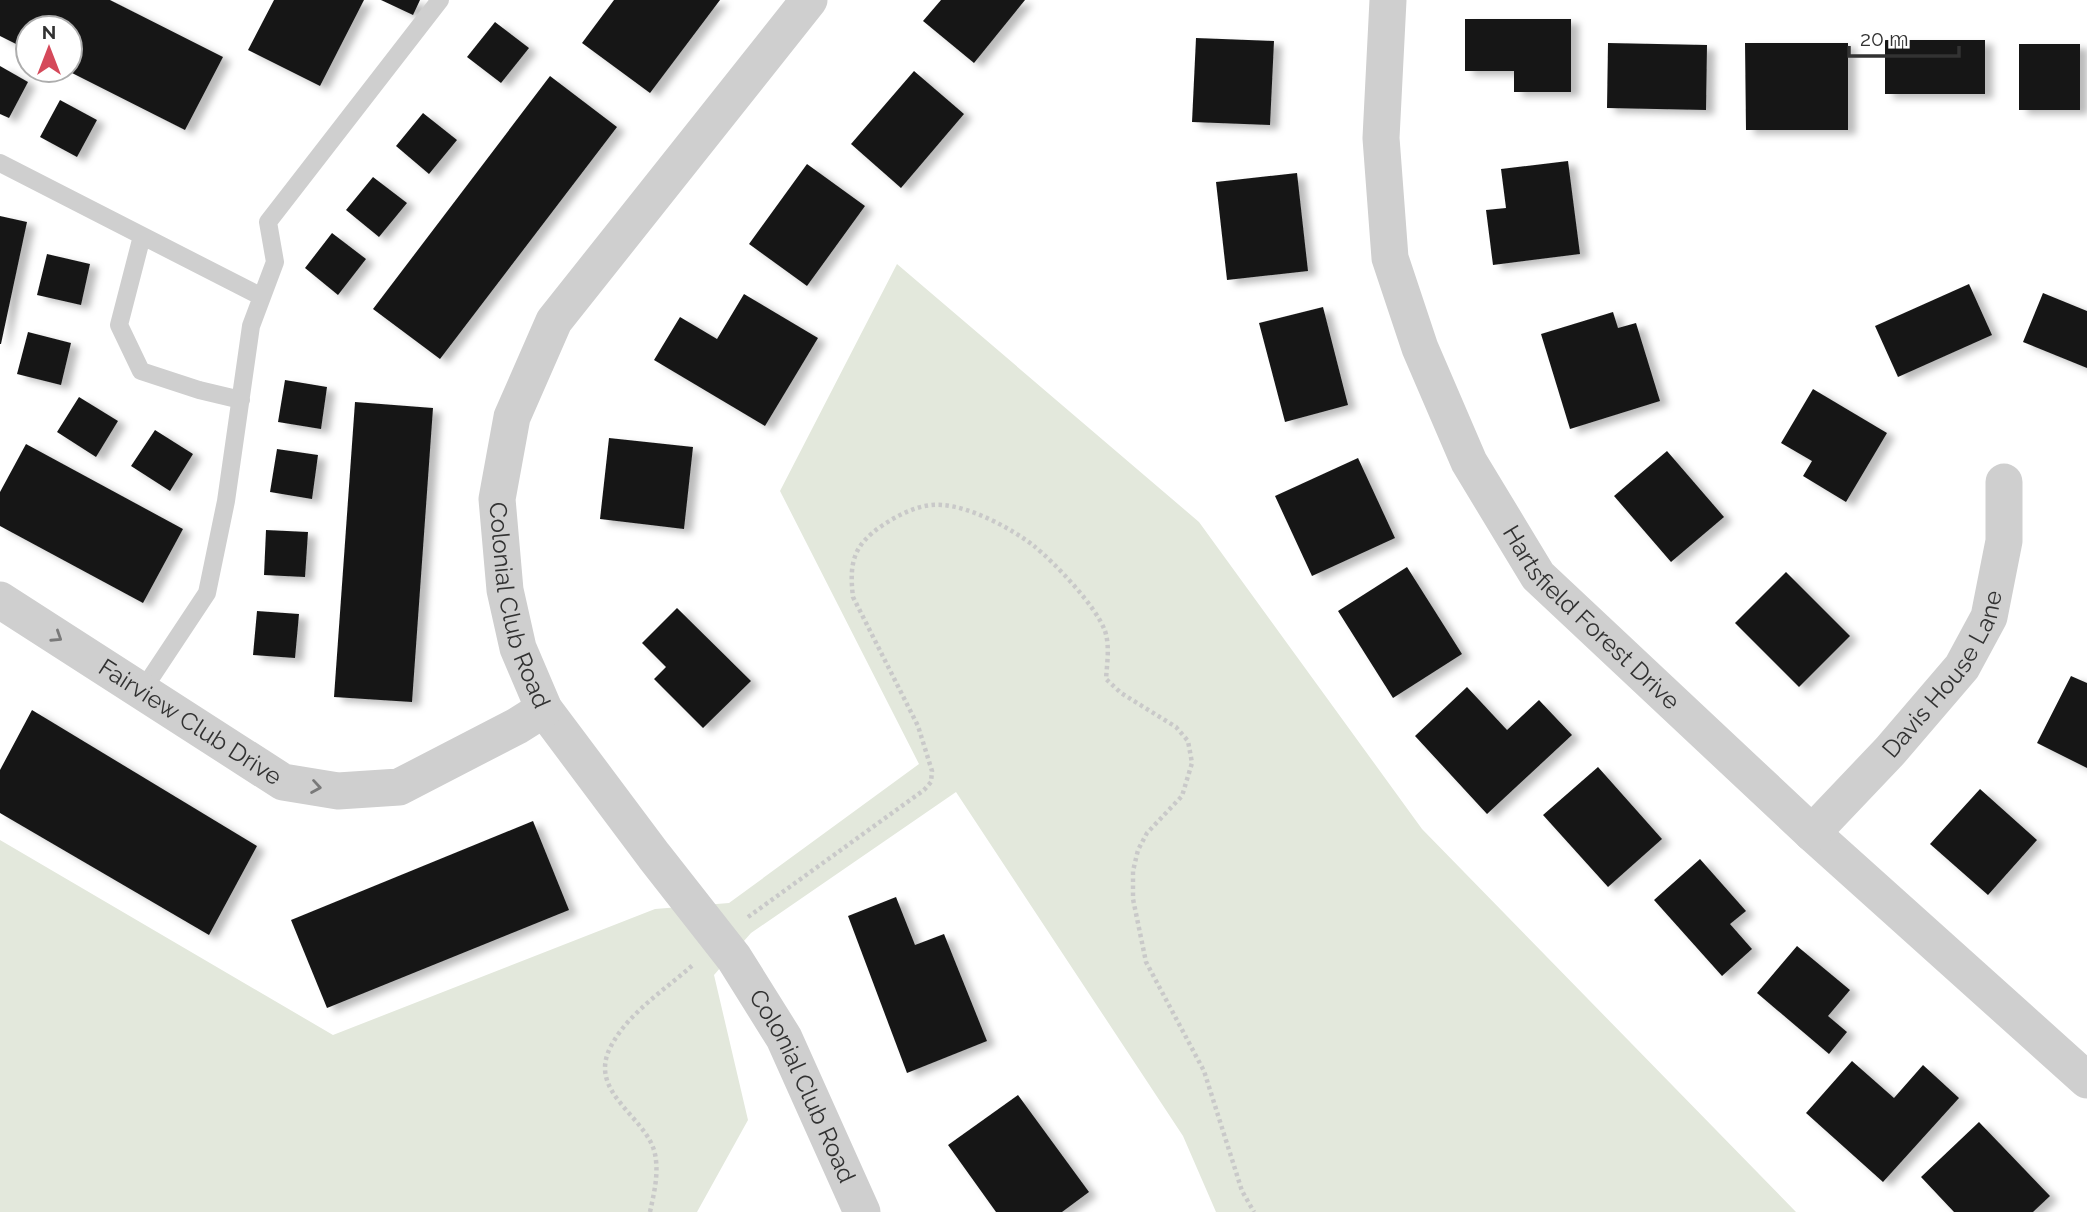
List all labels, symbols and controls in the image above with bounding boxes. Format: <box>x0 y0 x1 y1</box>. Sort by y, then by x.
north arrow <box>14 14 84 84</box>
scale bar <box>1849 14 1959 58</box>
text: N <box>42 21 56 43</box>
text: 20 m <box>1860 26 1908 51</box>
street label: Colonial Club Road <box>483 501 557 712</box>
street label: Hartsfield Forest Drive <box>1497 520 1686 716</box>
street label: Davis House Lane <box>1876 588 2008 764</box>
one-way arrow <box>50 629 63 642</box>
street label: Fairview Club Drive <box>94 652 287 791</box>
one-way arrow <box>310 779 322 794</box>
street label: Colonial Club Road <box>743 984 862 1187</box>

